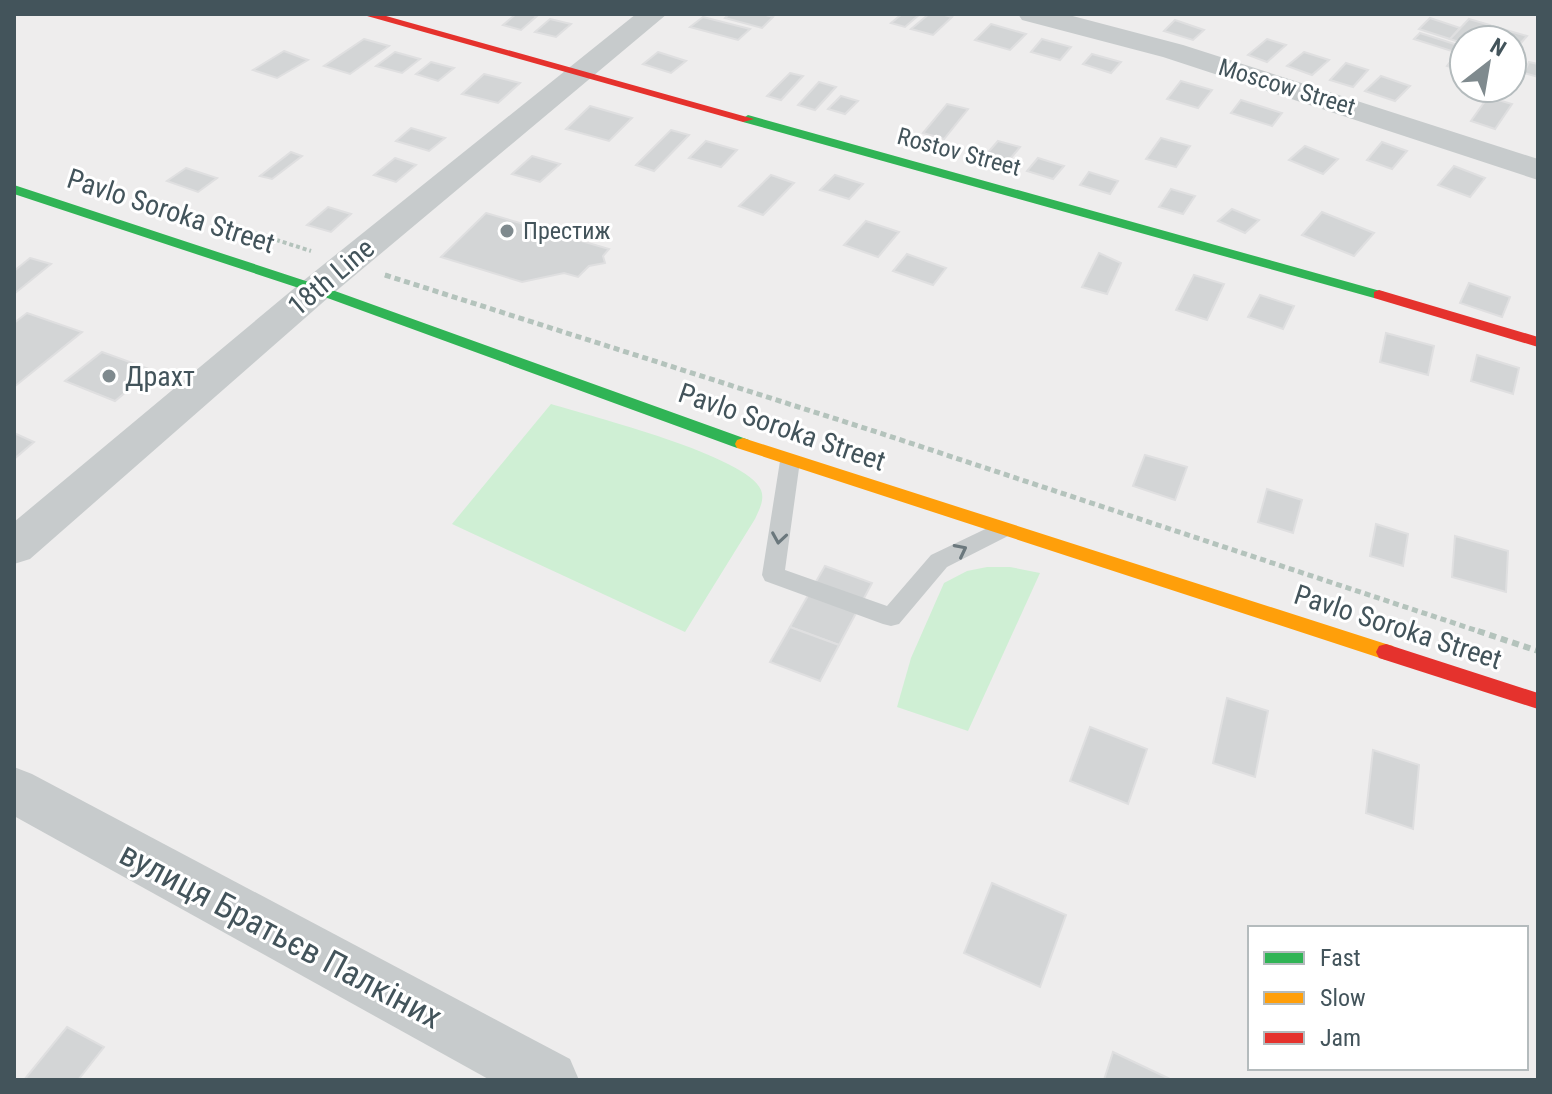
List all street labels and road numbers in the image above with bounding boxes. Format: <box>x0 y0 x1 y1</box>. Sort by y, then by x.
street label: Moscow Street <box>1215 53 1359 121</box>
street label: Rostov Street <box>894 122 1024 182</box>
street label: Pavlo Soroka Street <box>63 162 279 260</box>
street label: 18th Line <box>281 231 381 323</box>
street label: Pavlo Soroka Street <box>674 376 890 478</box>
street label: Pavlo Soroka Street <box>1290 578 1506 676</box>
street label: вулиця Братьєв Палкіних <box>113 833 449 1037</box>

